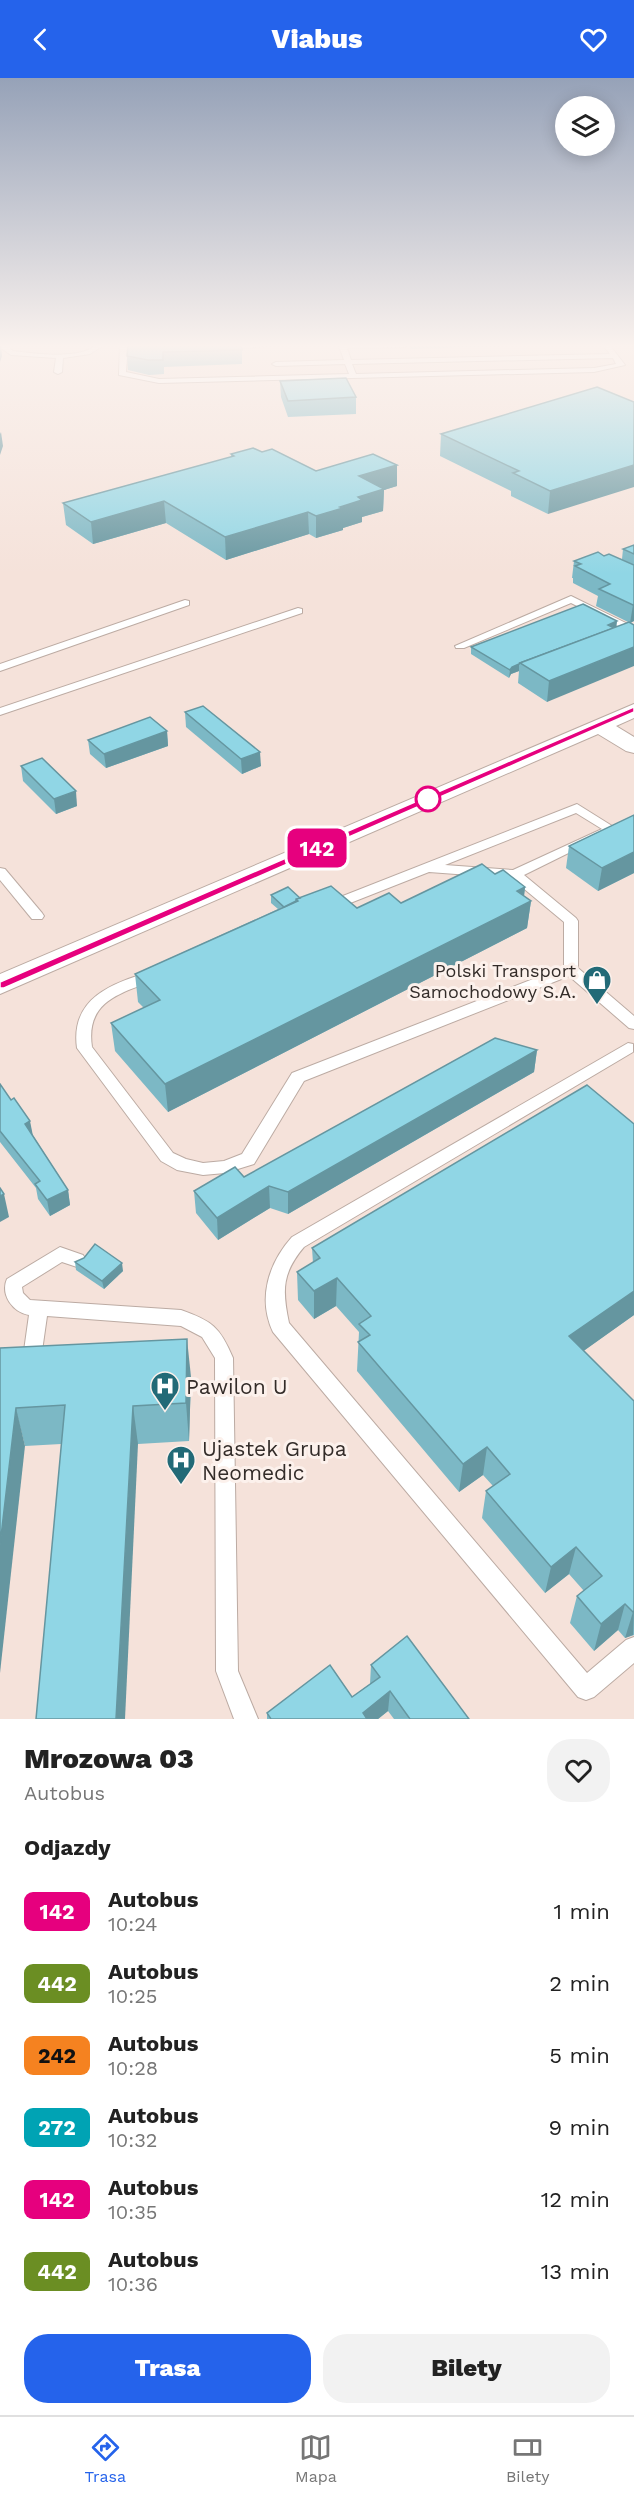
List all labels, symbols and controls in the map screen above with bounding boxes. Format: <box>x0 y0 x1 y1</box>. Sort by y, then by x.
icon: back <box>24 23 57 56</box>
text: Viabus <box>272 23 362 55</box>
icon: heart <box>577 23 610 56</box>
map controls <box>555 96 615 156</box>
button: layers <box>555 96 615 156</box>
unlabelled marker <box>415 786 441 812</box>
line badge: 142 <box>282 828 352 868</box>
text: 142 <box>300 836 334 861</box>
place label: Polski Transport Samochodowy S.A. <box>409 960 576 1002</box>
shop icon: Polski Transport Samochodowy S.A. <box>581 964 613 1006</box>
hospital icon: Pawilon U <box>149 1370 181 1412</box>
place label: Pawilon U <box>186 1374 288 1399</box>
place label: Ujastek Grupa Neomedic <box>202 1436 347 1485</box>
hospital icon: Ujastek Grupa Neomedic <box>165 1444 197 1486</box>
button: heart <box>547 1739 610 1802</box>
text: Mrozowa 03 <box>24 1742 194 1775</box>
text: Autobus <box>24 1781 105 1805</box>
text: Odjazdy <box>24 1835 111 1860</box>
text: Autobus <box>108 1887 198 1912</box>
text: 142 <box>40 1899 74 1924</box>
text: 1 min <box>553 1899 610 1924</box>
text: 10:24 <box>108 1912 157 1936</box>
text: Autobus <box>108 1959 198 1984</box>
text: 442 <box>37 1971 77 1996</box>
text: 2 min <box>549 1971 610 1996</box>
text: 10:25 <box>108 1984 157 2008</box>
text: Autobus <box>108 2031 198 2056</box>
text: 242 <box>38 2043 76 2068</box>
text: 5 min <box>549 2043 610 2068</box>
text: 10:28 <box>108 2056 158 2080</box>
text: Autobus <box>108 2103 198 2128</box>
text: 272 <box>38 2115 76 2140</box>
text: 9 min <box>548 2115 610 2140</box>
text: 10:32 <box>108 2128 157 2152</box>
text: Autobus <box>108 2175 198 2200</box>
text: 142 <box>40 2187 74 2212</box>
text: 12 min <box>541 2187 610 2212</box>
text: 10:35 <box>108 2200 157 2224</box>
text: Autobus <box>108 2247 198 2272</box>
text: 442 <box>37 2259 77 2284</box>
text: 13 min <box>541 2259 610 2284</box>
text: 10:36 <box>108 2272 158 2296</box>
button: Trasa <box>24 2334 311 2403</box>
button: Bilety <box>323 2334 610 2403</box>
tab: Trasa <box>85 2431 126 2486</box>
tab: Mapa <box>295 2431 337 2486</box>
tab: Bilety <box>506 2431 549 2486</box>

